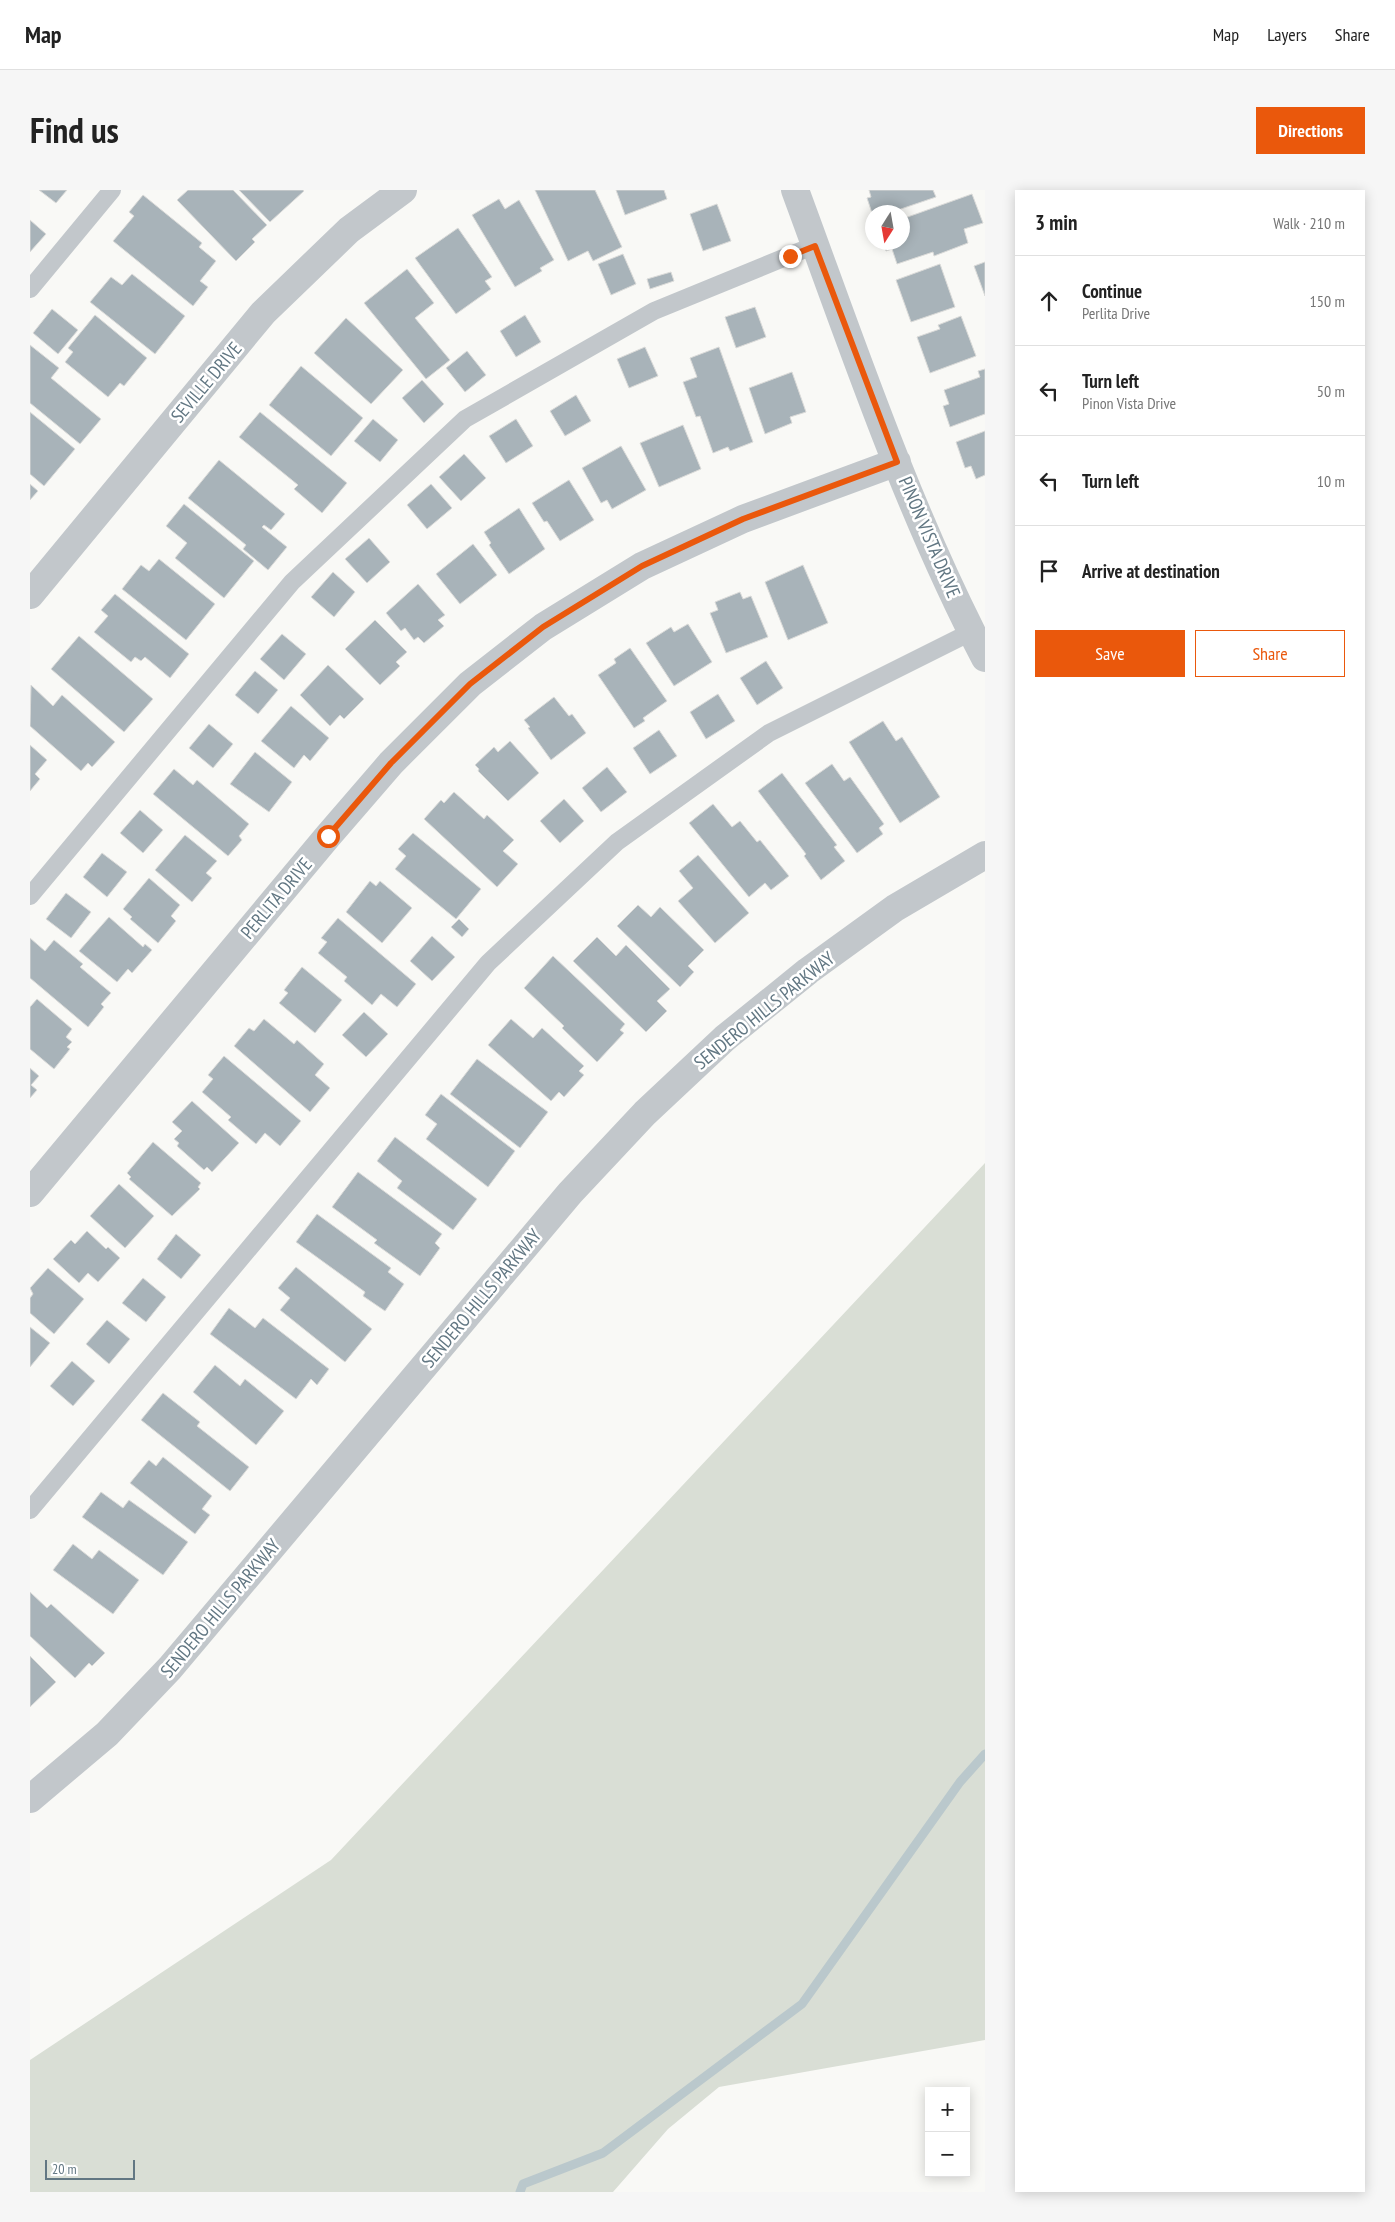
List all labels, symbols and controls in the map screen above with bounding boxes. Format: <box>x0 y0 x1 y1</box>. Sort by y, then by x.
text: Map <box>25 19 62 50</box>
text: Map <box>1213 23 1239 46</box>
text: Layers <box>1267 23 1307 46</box>
text: Share <box>1335 23 1370 46</box>
text: Find us <box>30 107 119 153</box>
button: Directions <box>1256 107 1365 154</box>
north arrow <box>865 205 910 250</box>
text: 3 min <box>1035 209 1077 236</box>
text: Walk · 210 m <box>1273 213 1345 233</box>
route end <box>779 245 802 268</box>
text: Continue <box>1082 279 1142 303</box>
icon: ahead <box>1035 287 1063 315</box>
text: 150 m <box>1310 291 1345 311</box>
text: Perlita Drive <box>1082 303 1150 323</box>
street label: SEVILLE DRIVE <box>165 337 247 427</box>
text: Turn left <box>1082 369 1139 393</box>
icon: left <box>1035 377 1063 405</box>
text: 50 m <box>1317 381 1345 401</box>
text: Pinon Vista Drive <box>1082 393 1176 413</box>
icon: left <box>1035 467 1063 495</box>
text: Turn left <box>1082 469 1139 493</box>
text: 10 m <box>1317 471 1345 491</box>
street label: PINON VISTA DRIVE <box>894 473 966 601</box>
icon: arrive <box>1035 557 1063 585</box>
text: Arrive at destination <box>1082 559 1220 583</box>
button: Save <box>1035 630 1185 677</box>
button: Share <box>1195 630 1345 677</box>
route start <box>317 825 340 848</box>
street label: PERLITA DRIVE <box>235 853 317 943</box>
street label: SENDERO HILLS PARKWAY <box>689 946 839 1074</box>
street label: SENDERO HILLS PARKWAY <box>416 1223 546 1372</box>
street label: SENDERO HILLS PARKWAY <box>155 1533 285 1682</box>
map controls <box>925 2087 970 2177</box>
button: + <box>925 2087 970 2132</box>
button: − <box>925 2132 970 2177</box>
scale bar <box>45 2157 135 2180</box>
text: 20 m <box>52 2160 77 2178</box>

